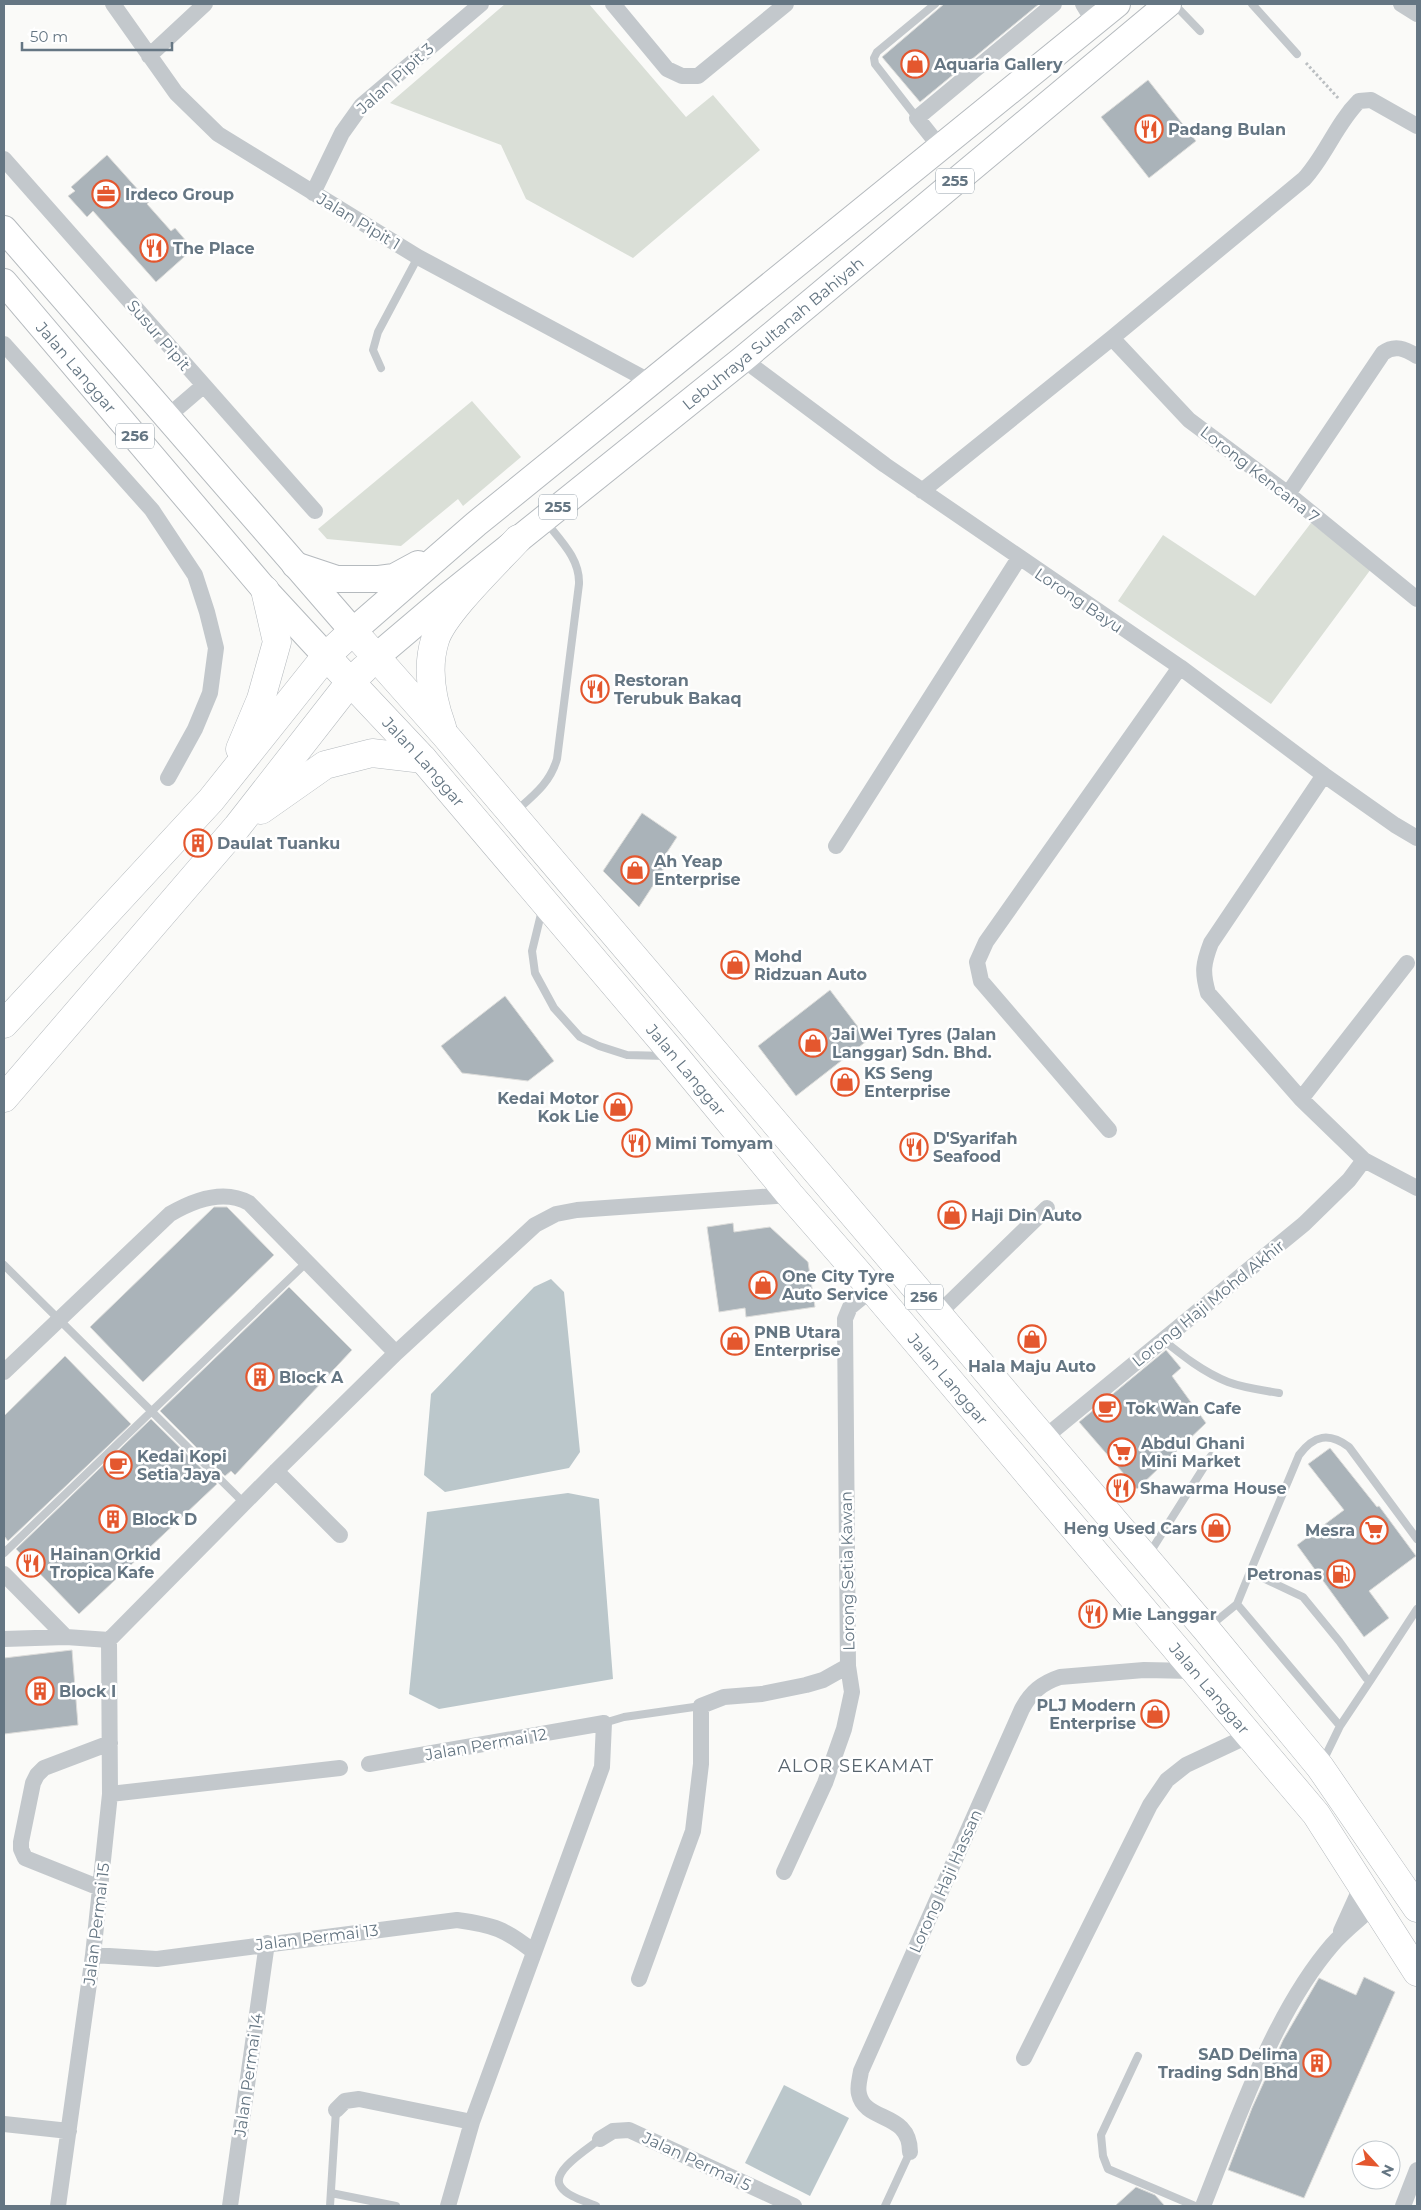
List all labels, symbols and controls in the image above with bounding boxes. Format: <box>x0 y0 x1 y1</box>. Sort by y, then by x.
scale bar <box>22 20 172 52</box>
text: 50 m <box>30 27 68 46</box>
street label: Jalan Pipit 3 <box>352 39 438 118</box>
shop icon: Aquaria Gallery <box>900 49 930 79</box>
place label: Aquaria Gallery <box>933 55 1063 74</box>
restaurant icon: Padang Bulan <box>1134 114 1164 144</box>
place label: Padang Bulan <box>1168 120 1286 139</box>
road number: 255 <box>936 168 974 194</box>
office icon: Irdeco Group <box>91 179 121 209</box>
place label: Irdeco Group <box>125 185 234 204</box>
street label: Jalan Pipit 1 <box>313 189 404 254</box>
restaurant icon: The Place <box>139 233 169 263</box>
place label: The Place <box>173 239 255 258</box>
street label: Lebuhraya Sultanah Bahiyah <box>679 253 868 414</box>
street label: Susur Pipit <box>123 296 195 375</box>
street label: Jalan Langgar <box>31 317 120 417</box>
street label: Lorong Kencana 7 <box>1197 422 1323 527</box>
road number: 256 <box>116 424 154 448</box>
road number: 255 <box>539 494 577 520</box>
street label: Lorong Bayu <box>1031 564 1126 637</box>
place label: Restoran Terubuk Bakaq <box>614 671 741 708</box>
restaurant icon: Restoran Terubuk Bakaq <box>580 674 610 704</box>
street label: Jalan Langgar <box>378 713 468 811</box>
building icon: Daulat Tuanku <box>183 828 213 858</box>
place label: Daulat Tuanku <box>217 834 340 853</box>
place label: Ah Yeap Enterprise <box>653 852 741 889</box>
shop icon: Ah Yeap Enterprise <box>620 855 650 885</box>
place label: Mohd Ridzuan Auto <box>754 947 867 984</box>
shop icon: Mohd Ridzuan Auto <box>720 950 750 980</box>
street label: Jalan Langgar <box>642 1020 730 1120</box>
place label: Jai Wei Tyres (Jalan Langgar) Sdn. Bhd. <box>831 1025 996 1062</box>
shop icon: Jai Wei Tyres (Jalan Langgar) Sdn. Bhd. <box>798 1028 828 1058</box>
place label: KS Seng Enterprise <box>864 1064 951 1101</box>
shop icon: KS Seng Enterprise <box>830 1067 860 1097</box>
place label: Kedai Motor Kok Lie <box>497 1089 599 1126</box>
shop icon: Kedai Motor Kok Lie <box>603 1092 633 1122</box>
restaurant icon: Mimi Tomyam <box>621 1128 651 1158</box>
place label: D'Syarifah Seafood <box>933 1129 1018 1166</box>
restaurant icon: D'Syarifah Seafood <box>899 1132 929 1162</box>
place label: Mimi Tomyam <box>655 1134 773 1153</box>
shop icon: Haji Din Auto <box>937 1200 967 1230</box>
place label: Haji Din Auto <box>971 1206 1082 1225</box>
street label: Lorong Haji Mohd Akhir <box>1128 1236 1288 1371</box>
place label: One City Tyre Auto Service <box>781 1267 895 1304</box>
shop icon: One City Tyre Auto Service <box>748 1270 778 1300</box>
road number: 256 <box>905 1284 943 1310</box>
place label: PNB Utara Enterprise <box>754 1323 841 1360</box>
shop icon: Hala Maju Auto <box>1017 1324 1047 1354</box>
shop icon: PNB Utara Enterprise <box>720 1326 750 1356</box>
street label: Jalan Langgar <box>903 1329 992 1429</box>
place label: Hala Maju Auto <box>968 1357 1096 1376</box>
building icon: Block A <box>245 1362 275 1392</box>
place label: Block A <box>279 1368 344 1387</box>
cafe icon: Tok Wan Cafe <box>1092 1393 1122 1423</box>
place label: Tok Wan Cafe <box>1126 1399 1241 1418</box>
place label: Abdul Ghani Mini Market <box>1140 1434 1245 1471</box>
supermarket icon: Abdul Ghani Mini Market <box>1107 1437 1137 1467</box>
place label: Kedai Kopi Setia Jaya <box>137 1447 227 1484</box>
cafe icon: Kedai Kopi Setia Jaya <box>103 1450 133 1480</box>
restaurant icon: Shawarma House <box>1106 1473 1136 1503</box>
place label: Shawarma House <box>1140 1479 1287 1498</box>
street label: Lorong Setia Kawan <box>837 1491 858 1651</box>
building icon: Block D <box>98 1504 128 1534</box>
place label: Block D <box>132 1510 197 1529</box>
shop icon: Heng Used Cars <box>1201 1513 1231 1543</box>
supermarket icon: Mesra <box>1359 1515 1389 1545</box>
place label: Heng Used Cars <box>1064 1519 1197 1538</box>
place label: Mesra <box>1305 1521 1355 1540</box>
place label: Hainan Orkid Tropica Kafe <box>50 1545 161 1582</box>
restaurant icon: Hainan Orkid Tropica Kafe <box>16 1548 46 1578</box>
fuel station icon: Petronas <box>1326 1559 1356 1589</box>
place label: Petronas <box>1247 1565 1322 1584</box>
restaurant icon: Mie Langgar <box>1078 1599 1108 1629</box>
place label: Mie Langgar <box>1112 1605 1217 1624</box>
street label: Jalan Langgar <box>1165 1638 1253 1738</box>
building icon: Block I <box>25 1676 55 1706</box>
place label: Block I <box>59 1682 116 1701</box>
place label: PLJ Modern Enterprise <box>1037 1696 1136 1733</box>
shop icon: PLJ Modern Enterprise <box>1140 1699 1170 1729</box>
street label: Jalan Permai 12 <box>423 1724 548 1765</box>
district label: ALOR SEKAMAT <box>778 1755 934 1777</box>
street label: Lorong Haji Hassan <box>905 1806 986 1956</box>
street label: Jalan Permai 15 <box>79 1862 113 1987</box>
street label: Jalan Permai 13 <box>254 1921 379 1955</box>
street label: Jalan Permai 14 <box>230 2012 267 2139</box>
place label: SAD Delima Trading Sdn Bhd <box>1158 2045 1298 2082</box>
building icon: SAD Delima Trading Sdn Bhd <box>1302 2048 1332 2078</box>
street label: Jalan Permai 5 <box>639 2128 754 2195</box>
north arrow <box>1351 2140 1401 2190</box>
text: N <box>1377 2162 1398 2180</box>

